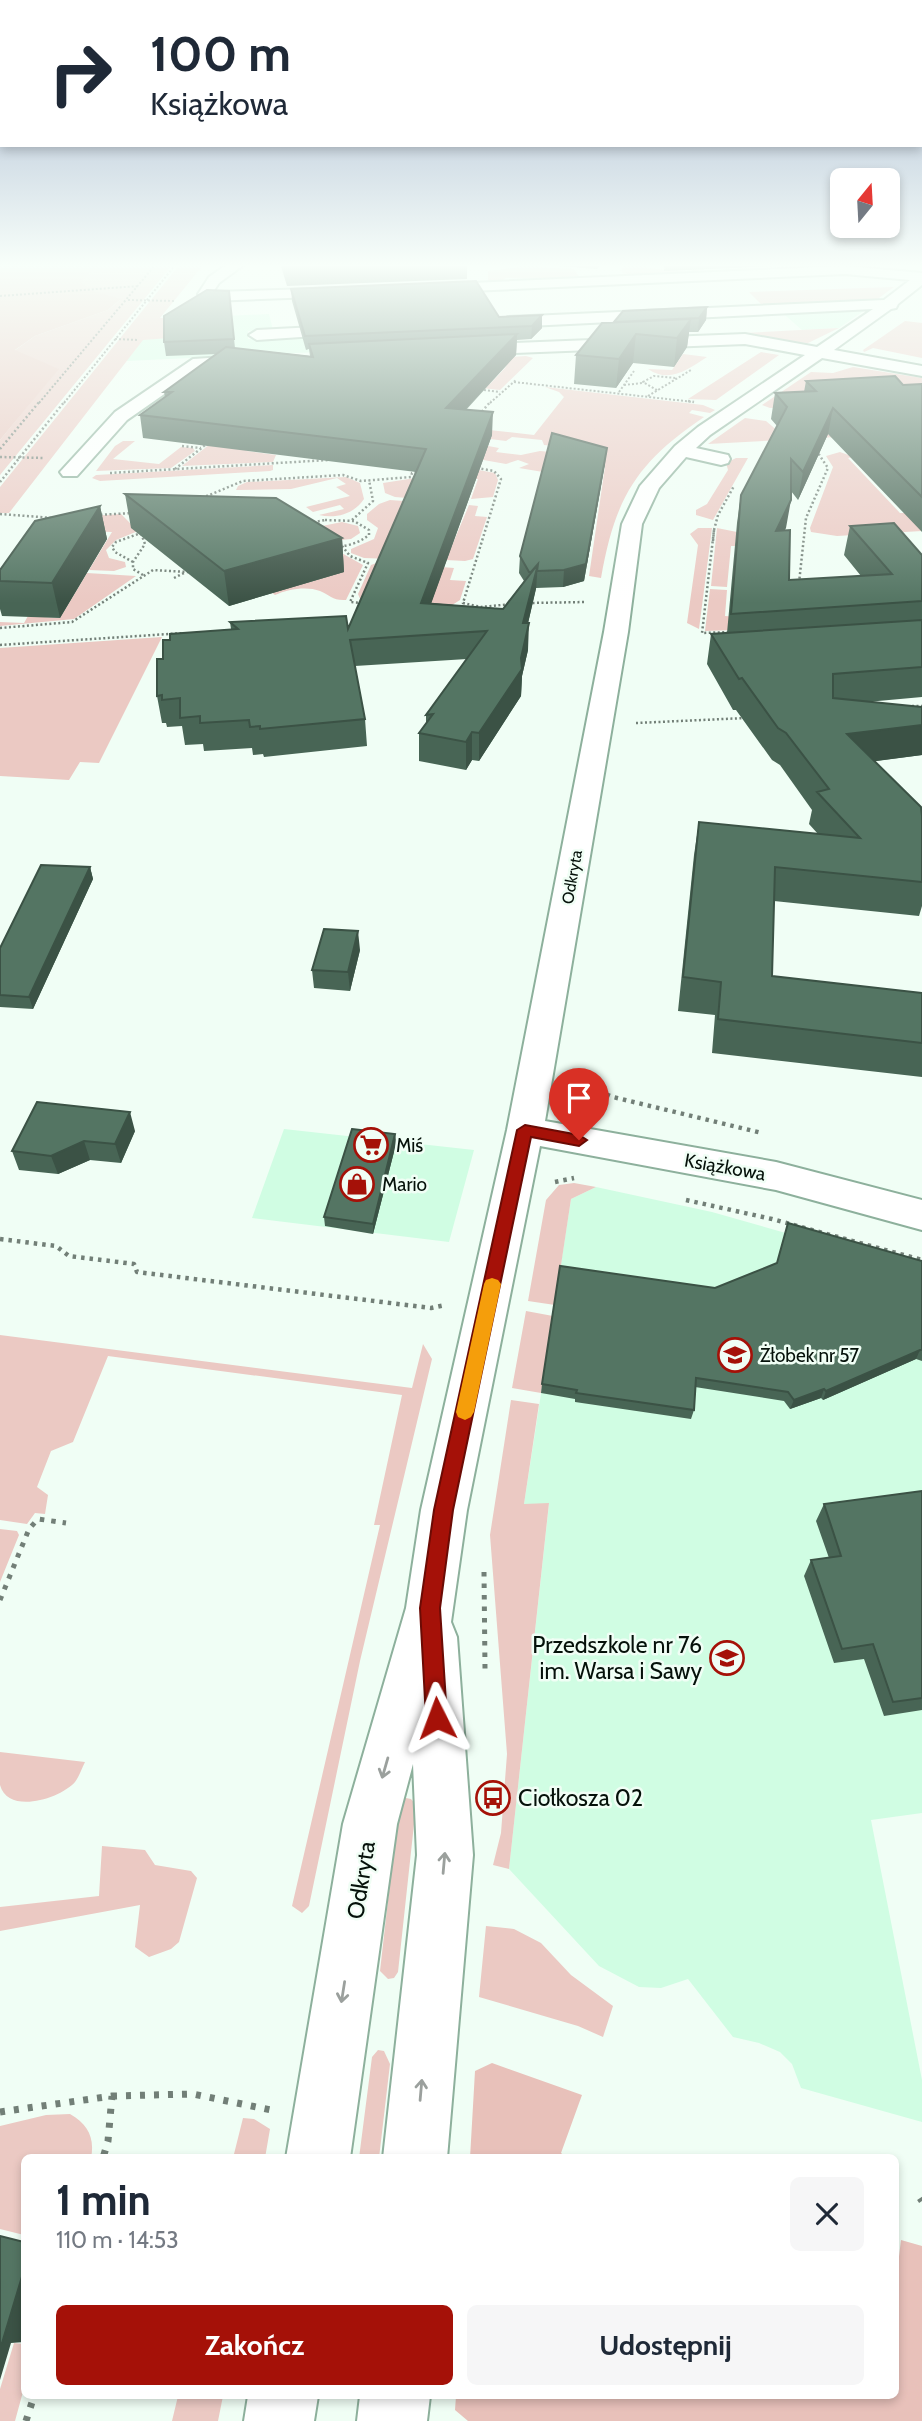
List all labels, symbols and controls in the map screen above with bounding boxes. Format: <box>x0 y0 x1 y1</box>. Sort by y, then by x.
text: 100 m <box>150 24 291 83</box>
icon: right <box>35 28 126 119</box>
text: Książkowa <box>150 84 288 123</box>
north arrow <box>830 168 900 238</box>
map controls <box>830 168 900 238</box>
street label: Odkryta <box>558 848 586 905</box>
pin <box>549 1068 609 1140</box>
icon: arrive <box>560 1079 598 1117</box>
supermarket icon: Miś <box>352 1126 390 1164</box>
place label: Miś <box>396 1134 423 1157</box>
street label: Książkowa <box>683 1149 767 1185</box>
shop icon: Mario <box>338 1165 376 1203</box>
place label: Mario <box>382 1173 427 1196</box>
school or university icon: Żłobek nr 57 <box>716 1336 754 1374</box>
place label: Żłobek nr 57 <box>760 1344 860 1367</box>
place label: Przedszkole nr 76 im. Warsa i Sawy <box>532 1631 702 1685</box>
school or university icon: Przedszkole nr 76 im. Warsa i Sawy <box>708 1639 746 1677</box>
position arrow <box>400 1681 474 1755</box>
one-way arrow <box>378 1757 391 1779</box>
bus stop icon: Ciołkosza 02 <box>474 1779 512 1817</box>
place label: Ciołkosza 02 <box>518 1784 643 1812</box>
street label: Odkryta <box>341 1839 381 1921</box>
one-way arrow <box>438 1853 451 1875</box>
one-way arrow <box>336 1980 349 2003</box>
one-way arrow <box>415 2079 428 2102</box>
text: 1 min <box>56 2174 151 2226</box>
button: close <box>790 2177 864 2251</box>
text: 110 m · 14:53 <box>56 2226 179 2254</box>
button: Zakończ <box>56 2305 453 2385</box>
button: Udostępnij <box>467 2305 864 2385</box>

